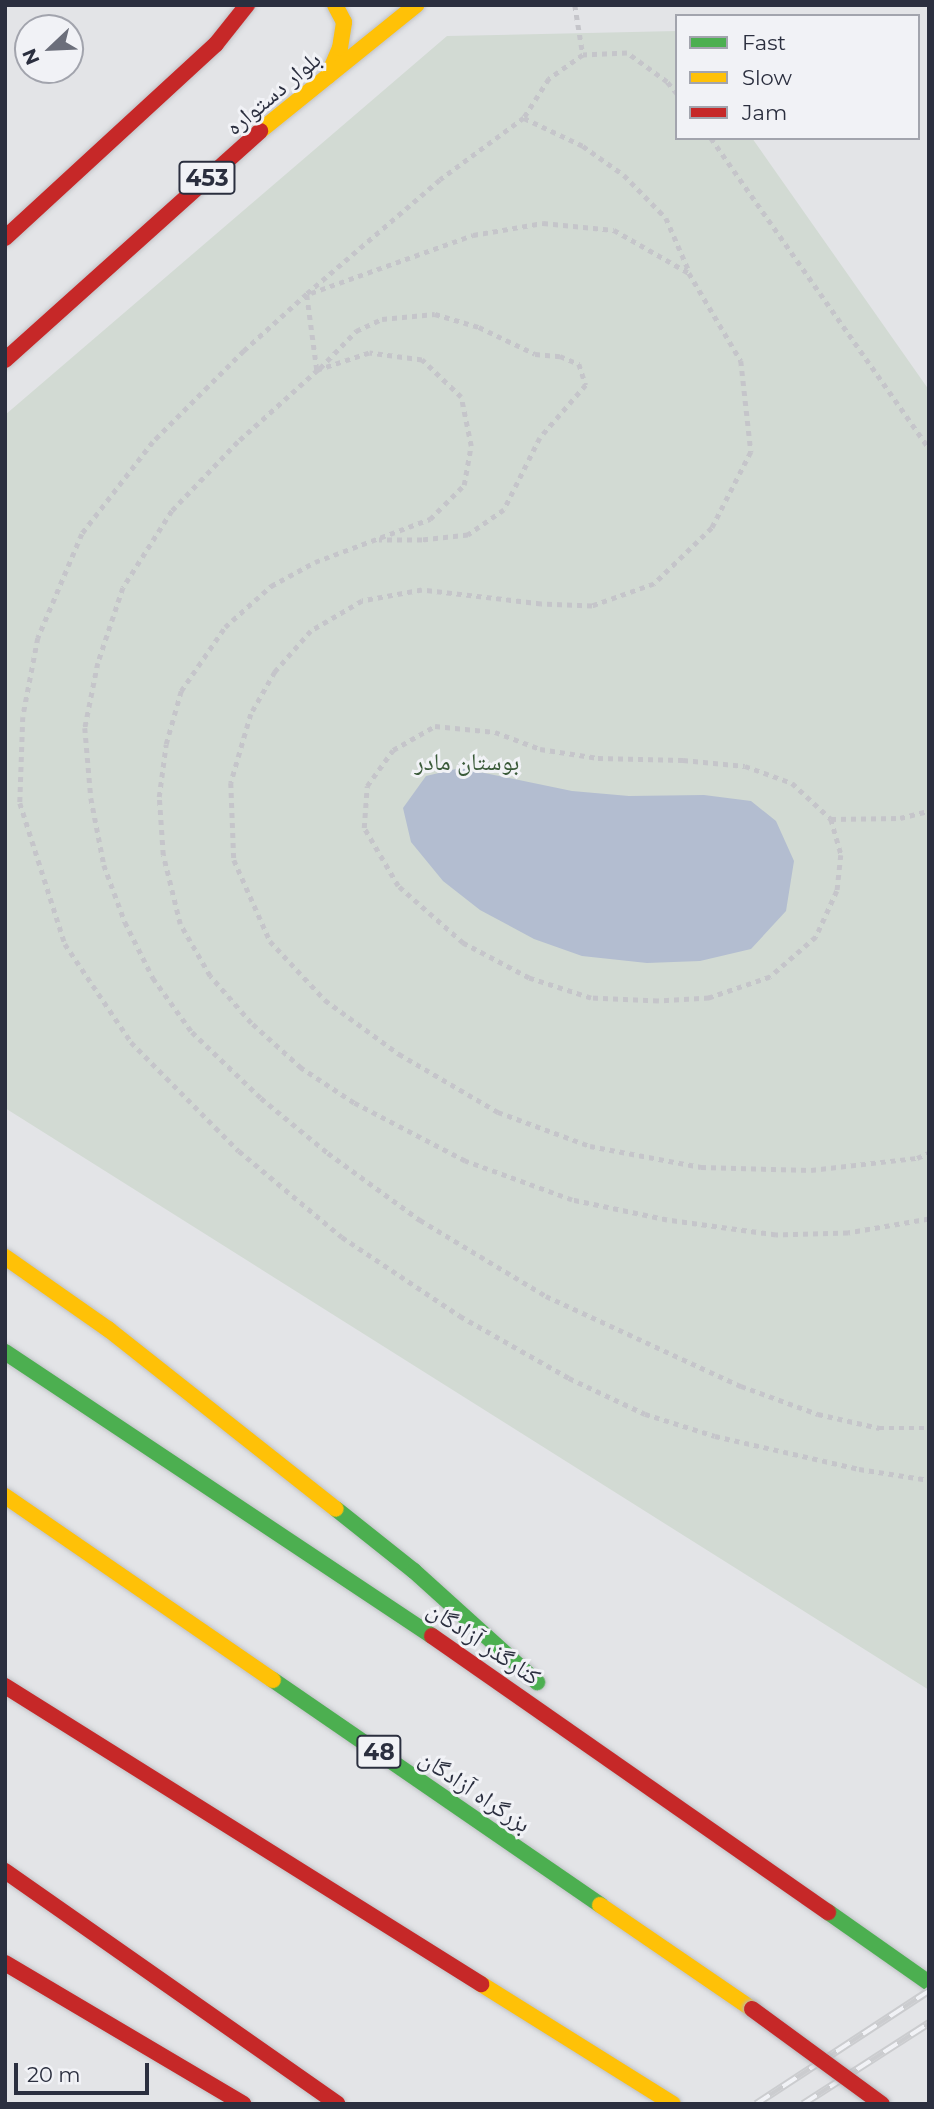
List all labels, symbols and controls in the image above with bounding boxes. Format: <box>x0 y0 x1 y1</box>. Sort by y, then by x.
north arrow <box>14 14 84 84</box>
legend <box>675 14 920 140</box>
text: Fast <box>742 30 786 55</box>
text: N <box>17 45 45 68</box>
street label: بلوار دستواره <box>220 45 326 141</box>
text: Slow <box>742 65 792 90</box>
text: Jam <box>742 100 787 125</box>
road number: 453 <box>177 158 237 197</box>
park label: بوستان مادر <box>415 748 519 776</box>
street label: کنارگذر آزادگان <box>422 1595 546 1691</box>
road number: 48 <box>356 1732 402 1772</box>
street label: بزرگراه آزادگان <box>414 1743 536 1839</box>
scale bar <box>18 2050 152 2094</box>
text: 20 m <box>27 2062 81 2087</box>

